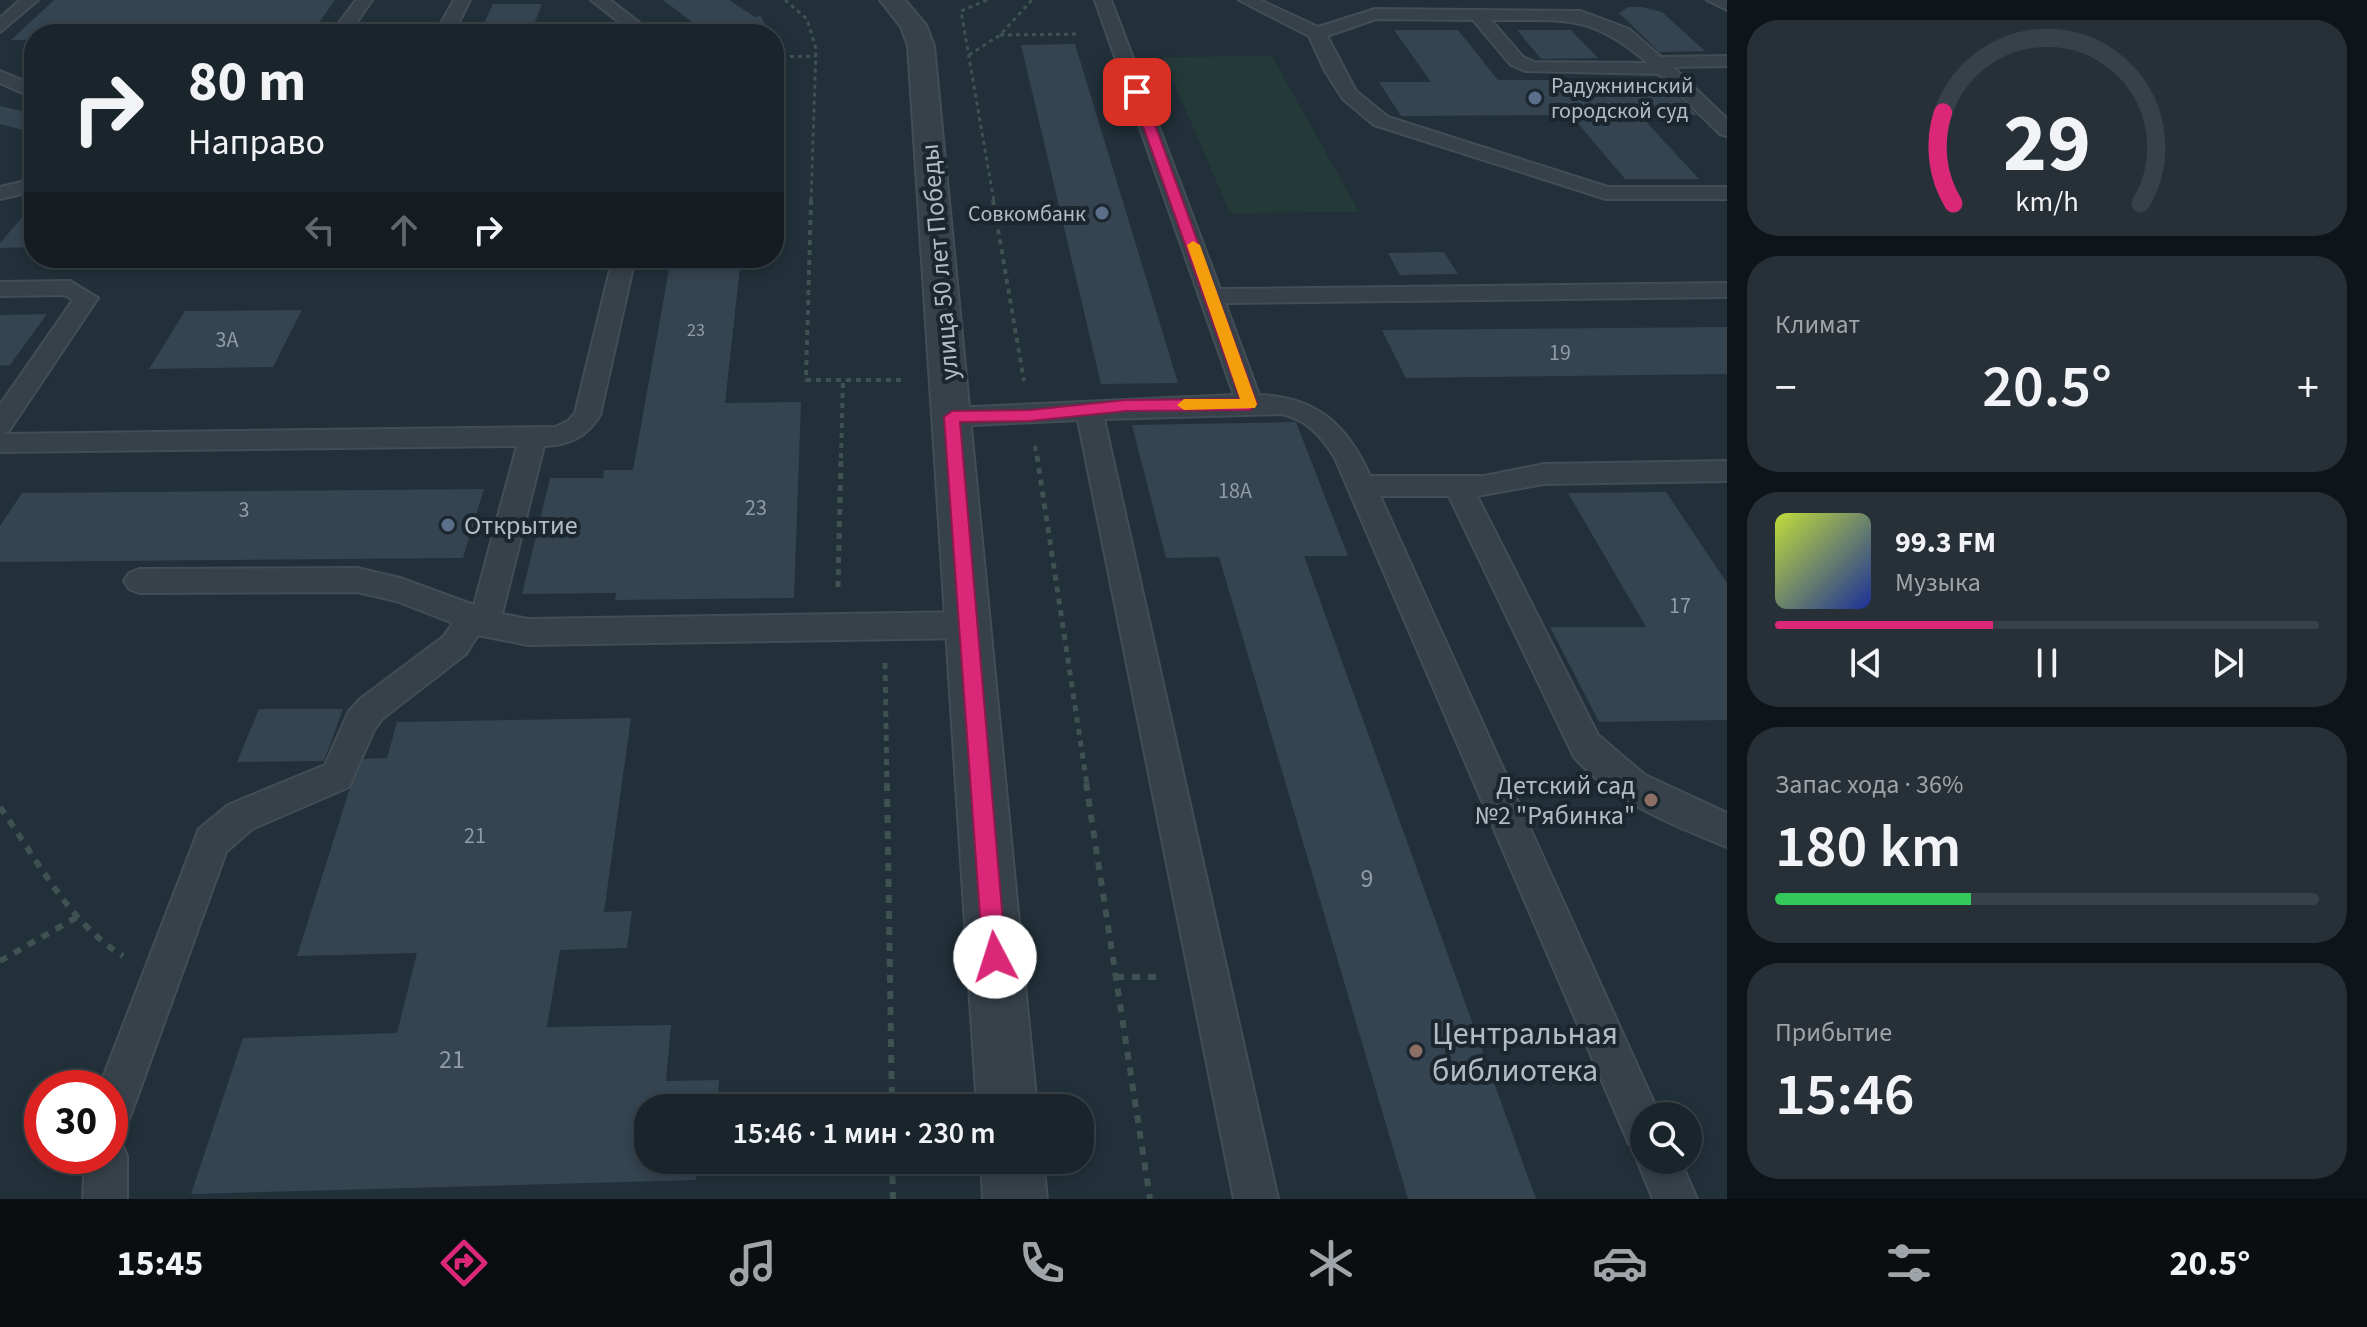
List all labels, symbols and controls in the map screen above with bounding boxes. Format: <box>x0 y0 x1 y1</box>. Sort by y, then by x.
text: 80 m <box>188 43 306 122</box>
icon: right <box>56 56 160 160</box>
pin <box>1103 58 1171 126</box>
icon: arrive <box>1115 70 1159 114</box>
place label: Радужнинский городской суд <box>1551 70 1693 127</box>
text: 29 <box>2003 84 2091 202</box>
marker: Радужнинский городской суд <box>1526 89 1544 107</box>
text: Направо <box>188 117 325 168</box>
street label: улица 50 лет Победы <box>911 142 968 382</box>
text: km/h <box>2015 182 2079 222</box>
place label: Совкомбанк <box>968 198 1086 230</box>
marker: Совкомбанк <box>1093 204 1111 222</box>
icon: left <box>298 208 342 252</box>
icon: ahead <box>382 208 426 252</box>
icon: right <box>466 208 510 252</box>
text: Климат <box>1775 306 1860 343</box>
house number: 23 <box>687 318 705 343</box>
house number: 3А <box>216 324 238 356</box>
house number: 19 <box>1549 337 1571 369</box>
text: 20.5° <box>1982 345 2112 430</box>
text: − <box>1775 357 1797 420</box>
text: + <box>2297 357 2319 420</box>
house number: 18А <box>1218 475 1252 507</box>
house number: 23 <box>745 492 767 524</box>
house number: 3 <box>239 494 249 526</box>
place label: Открытие <box>464 507 578 544</box>
marker: Открытие <box>439 516 457 534</box>
text: 99.3 FM <box>1895 521 1996 564</box>
text: Музыка <box>1895 564 1981 601</box>
house number: 17 <box>1669 590 1691 622</box>
icon: previous <box>1844 641 1888 685</box>
icon: pause <box>2025 641 2069 685</box>
icon: next <box>2206 641 2250 685</box>
text: Запас хода · 36% <box>1775 766 1963 803</box>
place label: Детский сад №2 "Рябинка" <box>1475 767 1635 834</box>
marker: Детский сад №2 "Рябинка" <box>1642 791 1660 809</box>
text: 180 km <box>1775 805 1961 890</box>
house number: 21 <box>464 820 486 852</box>
house number: 9 <box>1361 860 1373 897</box>
position arrow <box>953 915 1037 999</box>
place label: Центральная библиотека <box>1432 1011 1618 1094</box>
text: Прибытие <box>1775 1014 1892 1051</box>
house number: 21 <box>439 1041 465 1078</box>
marker: Центральная библиотека <box>1407 1042 1425 1060</box>
text: 15:46 <box>1775 1053 1915 1138</box>
speed limit sign: 30 <box>24 1070 128 1174</box>
map controls <box>1630 1102 1702 1174</box>
button: search <box>1630 1102 1702 1174</box>
text: 15:46 · 1 мин · 230 m <box>733 1112 995 1155</box>
icon: directions <box>436 1235 492 1291</box>
icon: music <box>725 1235 781 1291</box>
icon: phone <box>1014 1235 1070 1291</box>
icon: climate <box>1303 1235 1359 1291</box>
icon: car <box>1592 1235 1648 1291</box>
icon: filters <box>1881 1235 1937 1291</box>
text: 15:45 <box>116 1238 203 1289</box>
text: 20.5° <box>2170 1238 2250 1289</box>

